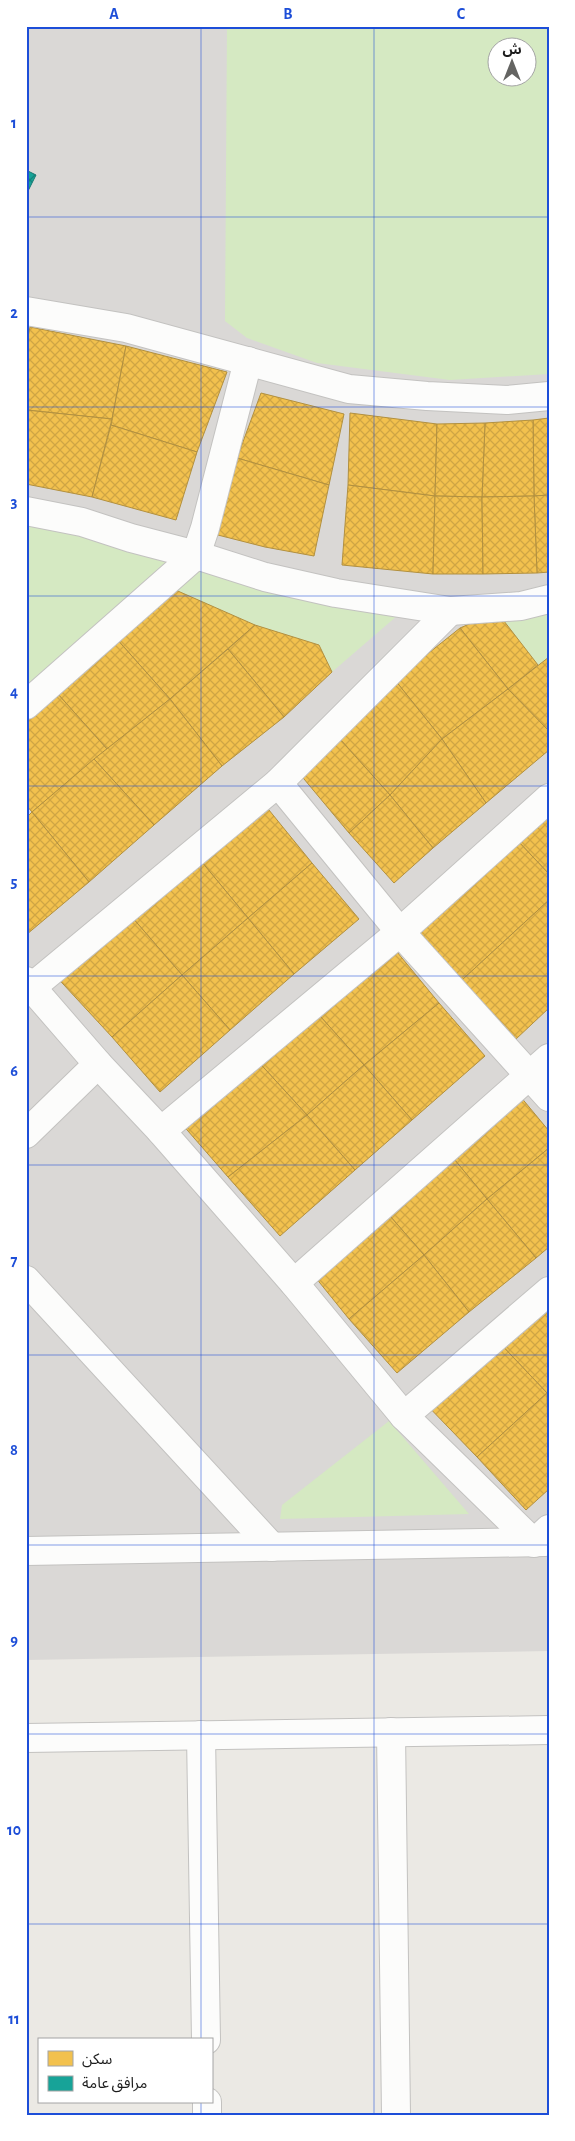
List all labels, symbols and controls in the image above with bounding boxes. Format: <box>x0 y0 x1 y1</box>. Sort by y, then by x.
text: A <box>109 6 119 22</box>
text: B <box>283 6 293 22</box>
text: C <box>457 6 466 22</box>
north arrow <box>488 38 538 88</box>
text: ش <box>502 43 522 57</box>
text: 1 <box>11 115 17 131</box>
text: 2 <box>10 305 18 321</box>
text: 3 <box>11 494 18 510</box>
text: 4 <box>10 684 18 700</box>
text: 5 <box>11 874 18 890</box>
text: 6 <box>10 1063 18 1079</box>
text: 7 <box>11 1253 18 1269</box>
text: 8 <box>10 1442 18 1458</box>
text: 9 <box>10 1632 18 1648</box>
text: 10 <box>7 1822 21 1838</box>
text: 11 <box>8 2011 20 2027</box>
legend <box>38 2038 212 2104</box>
text: سكن <box>82 2052 113 2068</box>
text: مرافق عامة <box>82 2076 147 2093</box>

